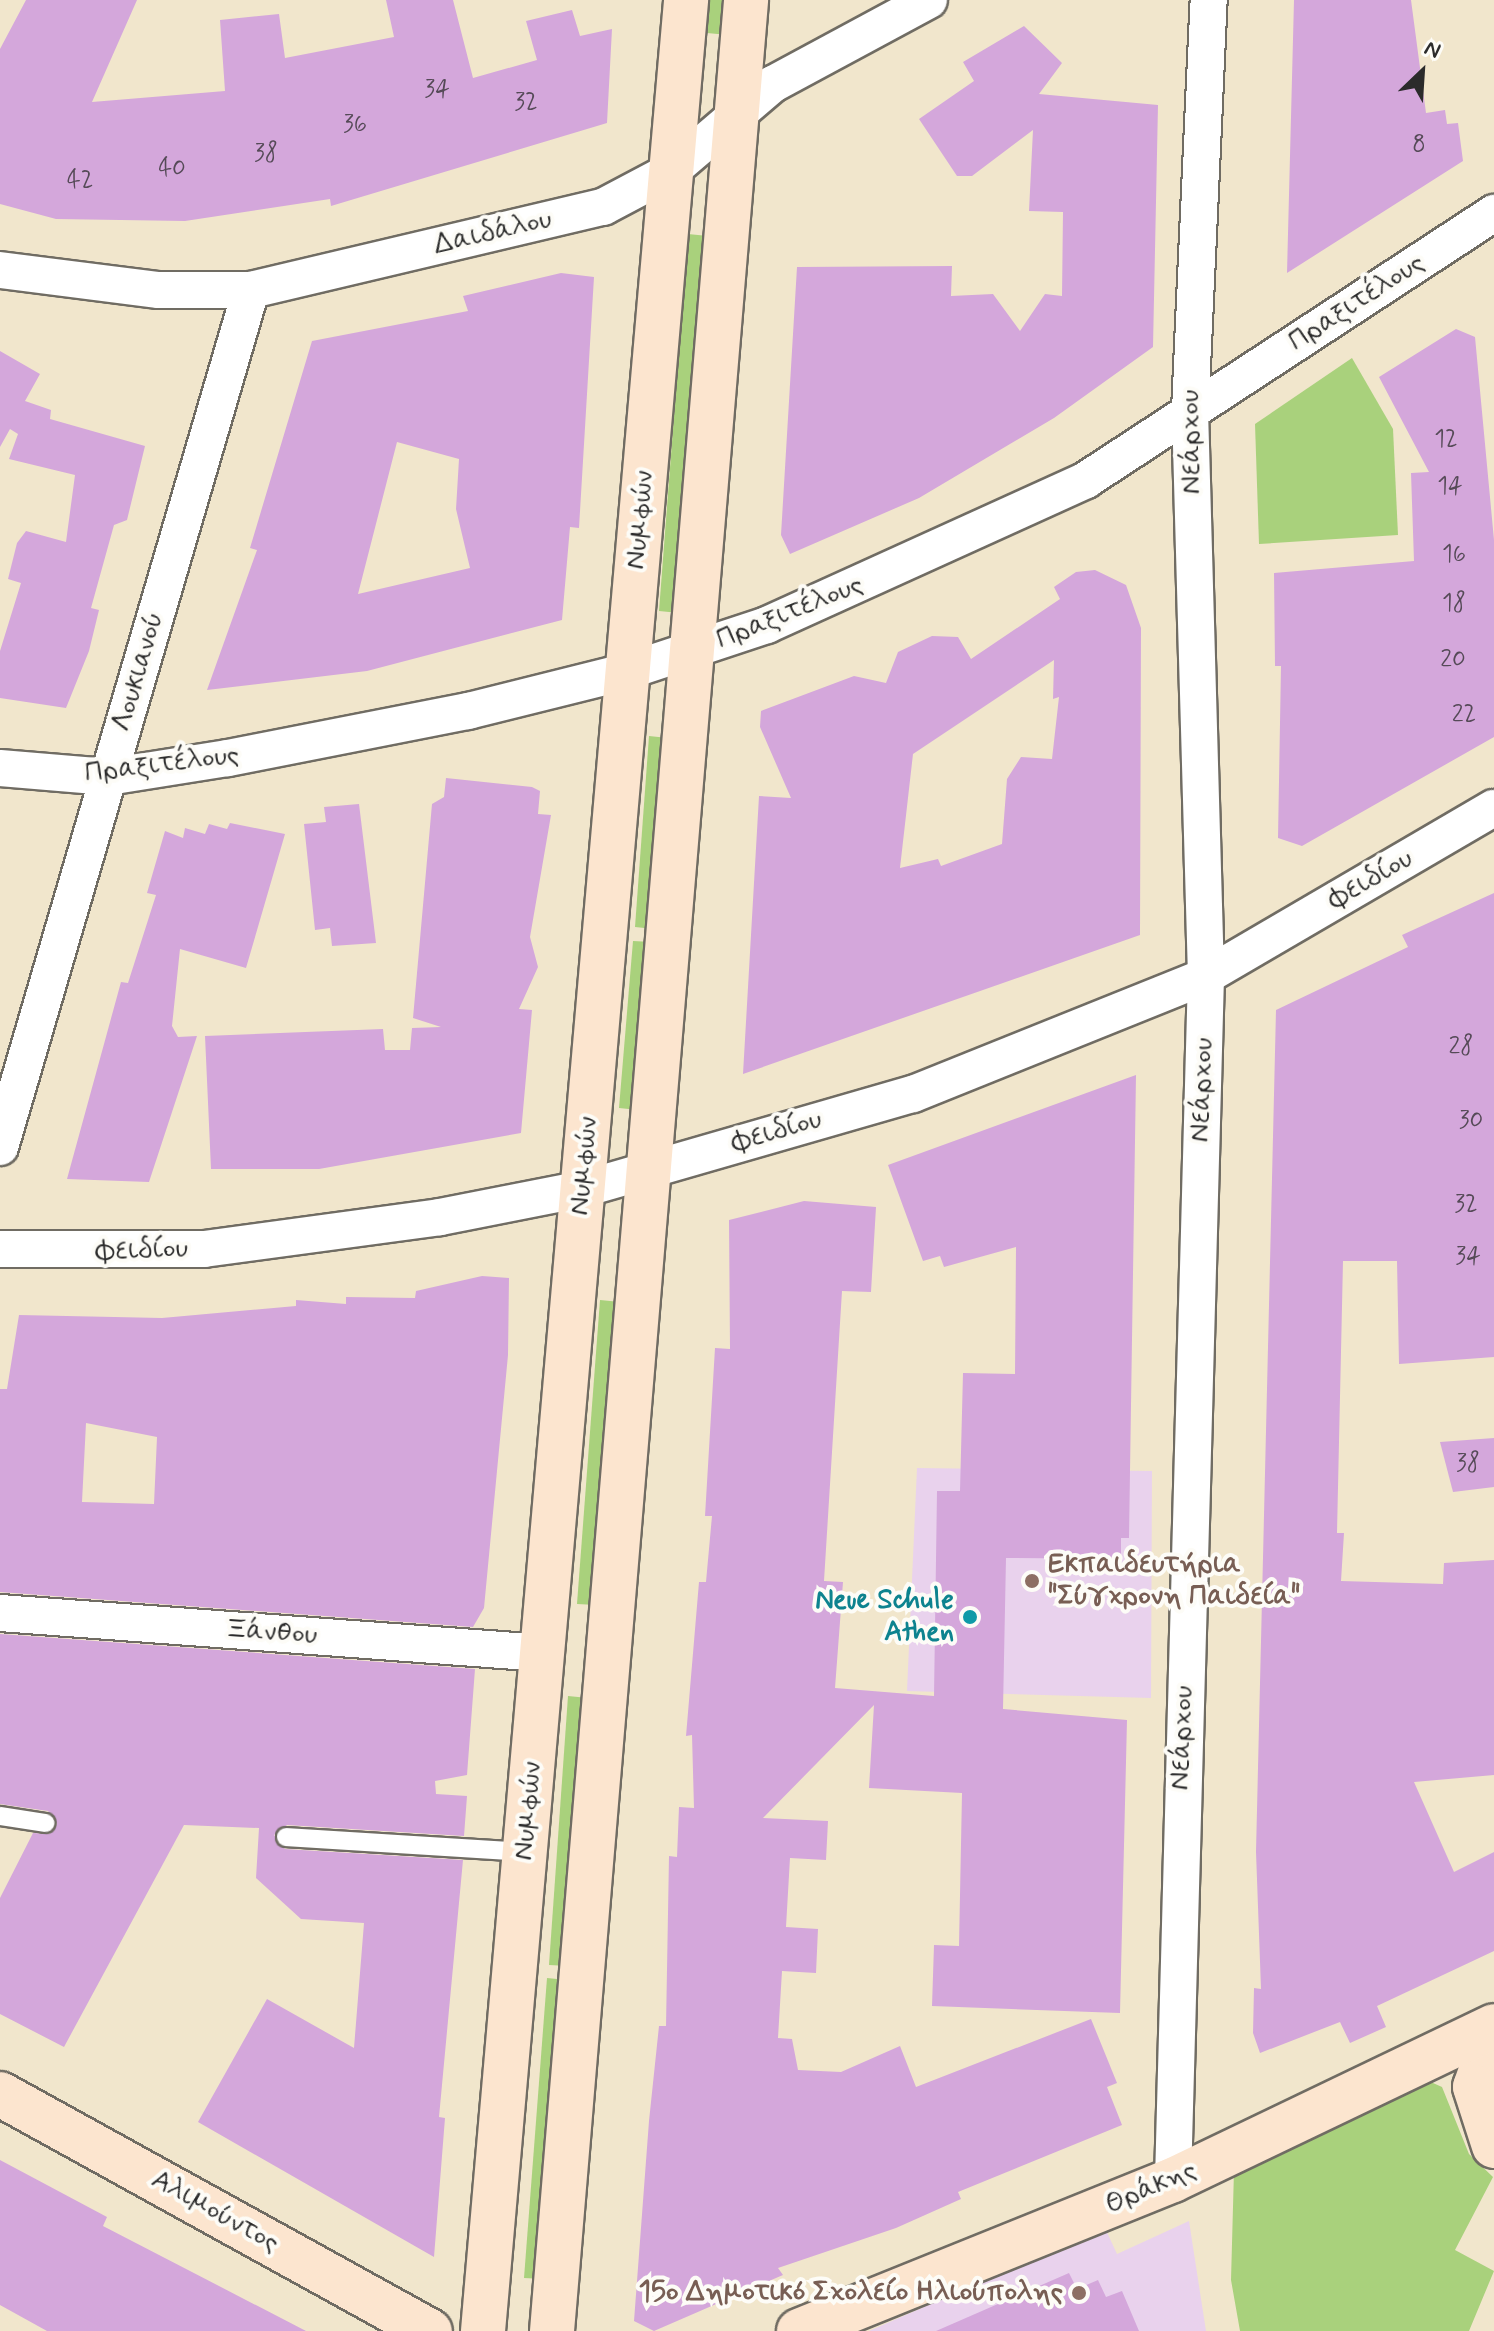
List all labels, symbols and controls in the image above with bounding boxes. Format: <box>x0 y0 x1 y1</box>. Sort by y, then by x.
north arrow <box>1382 32 1462 112</box>
text: N <box>1420 34 1445 66</box>
house number: 34 <box>424 76 450 104</box>
house number: 32 <box>514 89 538 117</box>
house number: 36 <box>343 111 367 139</box>
house number: 8 <box>1412 131 1426 159</box>
house number: 38 <box>254 140 278 168</box>
house number: 40 <box>158 155 186 183</box>
house number: 42 <box>67 167 93 195</box>
street label: Δαιδάλου <box>431 203 555 263</box>
street label: Πραξιτέλους <box>1283 247 1431 359</box>
street label: Νεάρχου <box>1174 389 1210 495</box>
house number: 12 <box>1434 426 1458 454</box>
street label: Νυμφών <box>620 469 662 571</box>
house number: 14 <box>1437 473 1463 501</box>
house number: 16 <box>1442 541 1466 569</box>
street label: Πραξιτέλους <box>712 568 868 658</box>
house number: 18 <box>1442 590 1466 618</box>
street label: Λουκιανού <box>106 608 172 736</box>
house number: 20 <box>1440 646 1466 674</box>
house number: 22 <box>1452 701 1476 729</box>
street label: Πραξιτέλους <box>83 739 241 791</box>
street label: Φειδίου <box>1323 842 1419 918</box>
house number: 28 <box>1449 1033 1473 1061</box>
street label: Νεάρχου <box>1184 1037 1222 1143</box>
street label: Φειδίου <box>728 1103 826 1161</box>
house number: 30 <box>1459 1107 1483 1135</box>
street label: Νυμφών <box>564 1115 606 1217</box>
house number: 32 <box>1454 1191 1478 1219</box>
street label: Φειδίου <box>95 1233 189 1269</box>
house number: 34 <box>1455 1243 1481 1271</box>
house number: 38 <box>1456 1450 1480 1478</box>
place label: Εκπαιδευτήρια "Σύγχρονη Παιδεία" <box>1048 1548 1300 1614</box>
marker: Εκπαιδευτήρια "Σύγχρονη Παιδεία" <box>1023 1572 1041 1590</box>
place label: Neue Schule Athen <box>815 1584 954 1650</box>
marker: Neue Schule Athen <box>961 1608 979 1626</box>
street label: Ξάνθου <box>224 1613 318 1653</box>
street label: Νεάρχου <box>1164 1685 1202 1791</box>
street label: Νυμφών <box>508 1760 550 1862</box>
street label: Θράκης <box>1100 2154 1202 2222</box>
street label: Αλιμούντος <box>145 2163 285 2261</box>
place label: 15ο Δημοτικό Σχολείο Ηλιούπολης <box>639 2276 1063 2310</box>
marker: 15ο Δημοτικό Σχολείο Ηλιούπολης <box>1070 2284 1088 2302</box>

